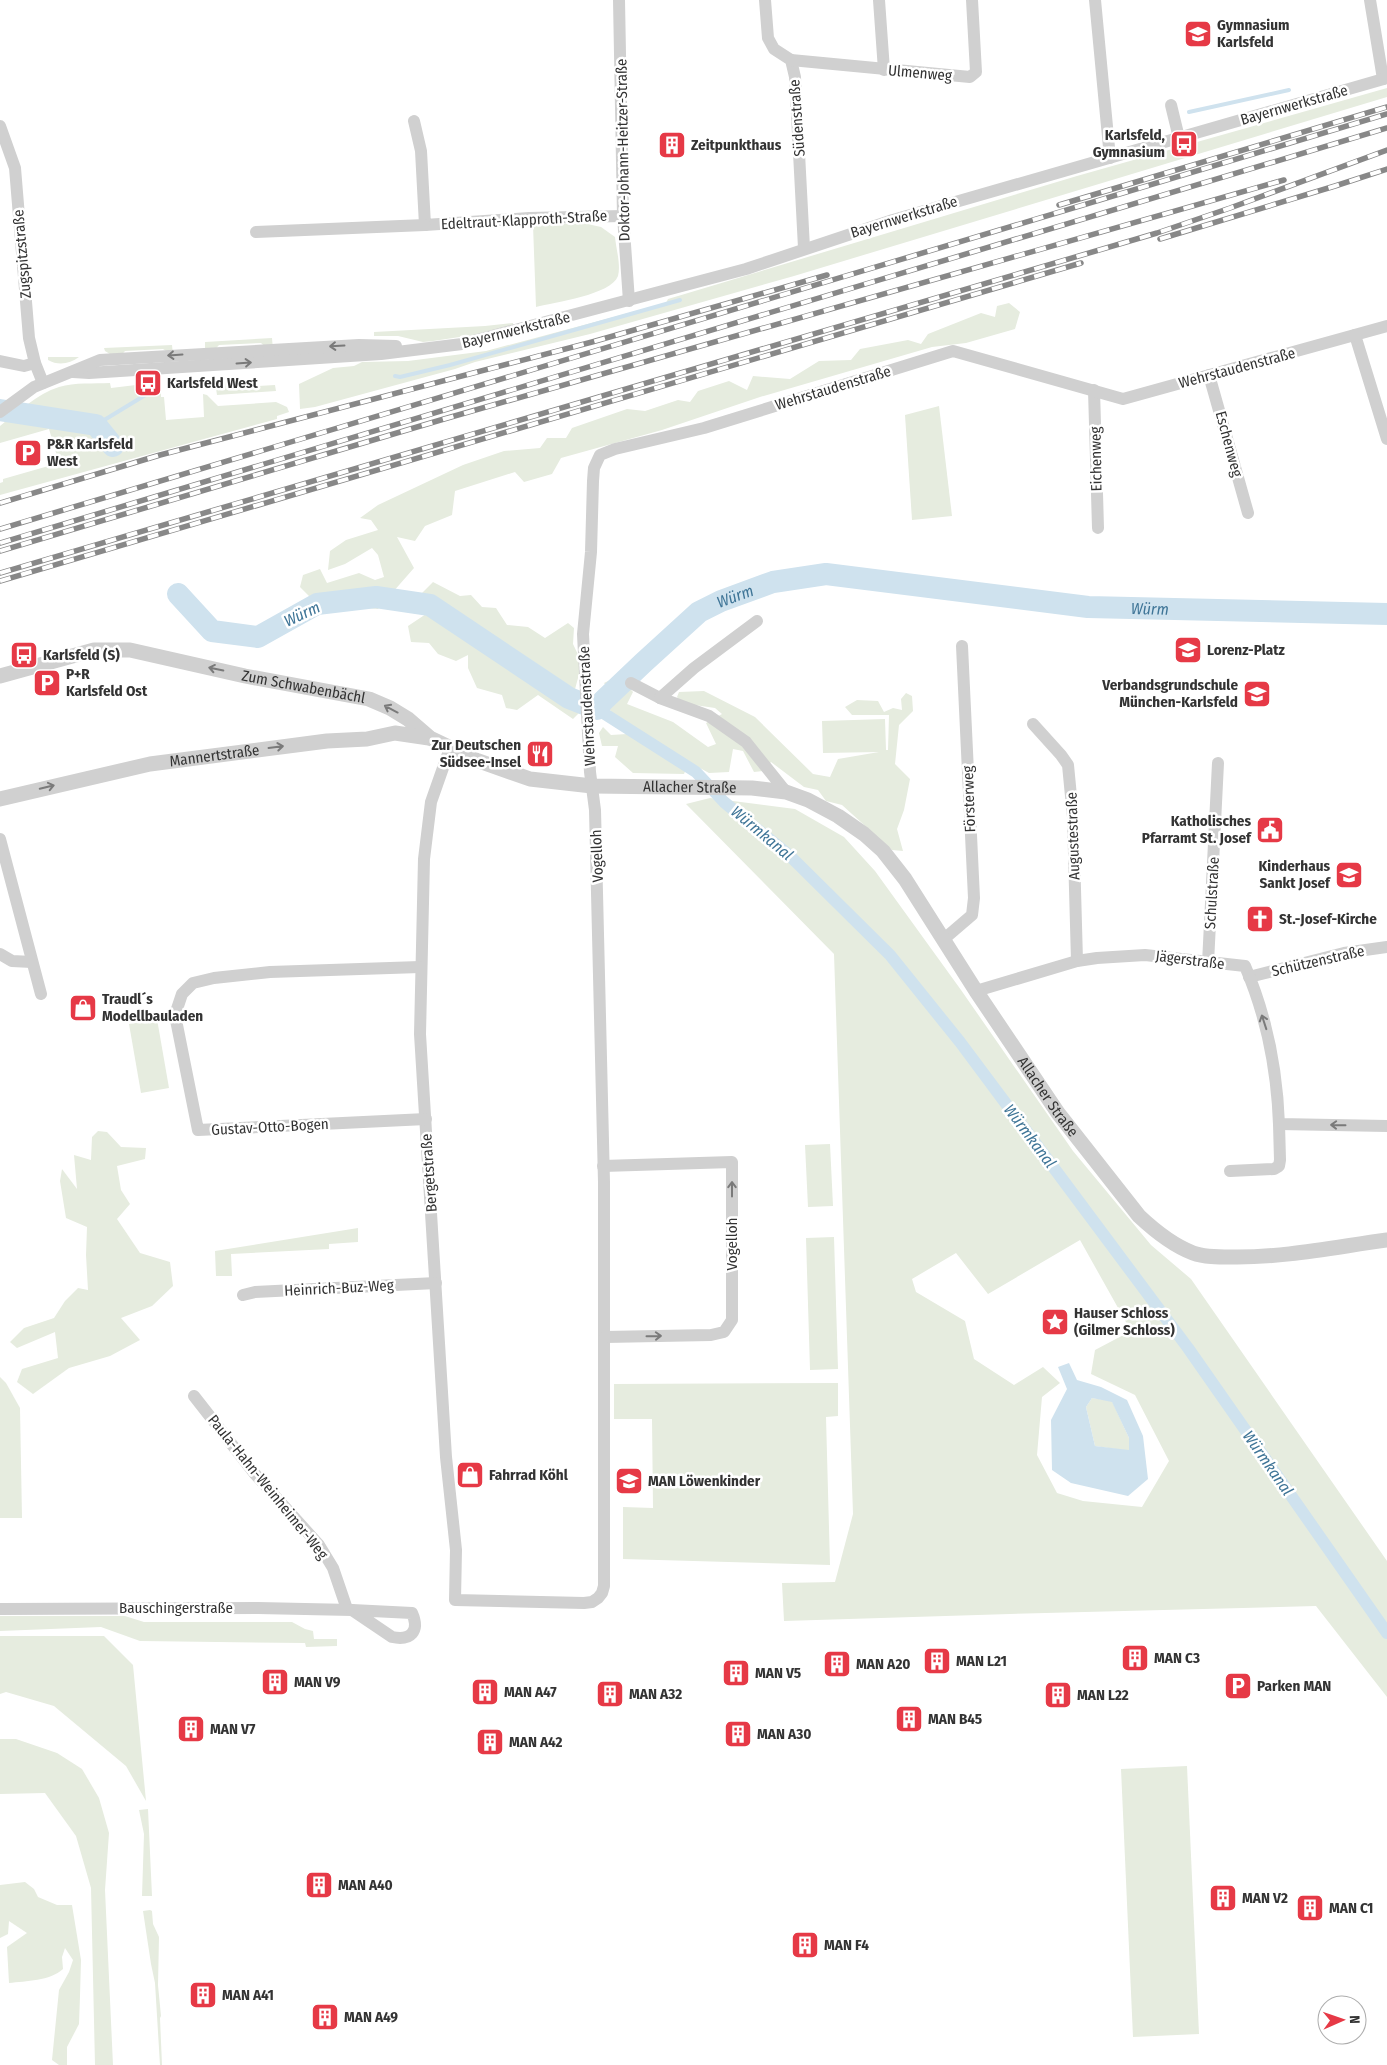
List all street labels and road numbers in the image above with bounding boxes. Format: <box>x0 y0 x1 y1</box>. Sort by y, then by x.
street label: Doktor-Johann-Heitzer-Straße <box>612 58 634 242</box>
street label: Ulmenweg <box>887 61 953 85</box>
street label: Südenstraße <box>785 79 809 157</box>
street label: Bayernwerkstraße <box>1238 81 1350 129</box>
street label: Bayernwerkstraße <box>848 192 960 242</box>
street label: Edeltraut-Klapproth-Straße <box>440 207 608 233</box>
street label: Zugspitzstraße <box>9 209 35 299</box>
street label: Bayernwerkstraße <box>460 308 572 352</box>
street label: Wehrstaudenstraße <box>1177 344 1297 392</box>
street label: Wehrstaudenstraße <box>773 362 893 414</box>
street label: Eschenweg <box>1212 409 1246 479</box>
street label: Eichenweg <box>1086 426 1106 492</box>
street label: Wehrstaudenstraße <box>575 646 599 766</box>
street label: Zum Schwabenbächl <box>240 667 367 707</box>
street label: Mannertstraße <box>168 741 260 770</box>
street label: Försterweg <box>959 765 979 833</box>
street label: Allacher Straße <box>643 778 737 797</box>
street label: Augustestraße <box>1062 792 1084 880</box>
street label: Vogelloh <box>587 829 607 883</box>
street label: Schulstraße <box>1201 856 1223 930</box>
street label: Schützenstraße <box>1270 942 1366 980</box>
street label: Jägerstraße <box>1154 947 1226 973</box>
street label: Allacher Straße <box>1014 1053 1082 1140</box>
street label: Gustav-Otto-Bogen <box>211 1115 329 1139</box>
street label: Bergetstraße <box>417 1133 441 1213</box>
street label: Vogelloh <box>723 1217 741 1271</box>
street label: Heinrich-Buz-Weg <box>284 1276 394 1300</box>
street label: Paula-Hahn-Weinheimer-Weg <box>204 1411 332 1563</box>
street label: Bauschingerstraße <box>119 1599 233 1617</box>

